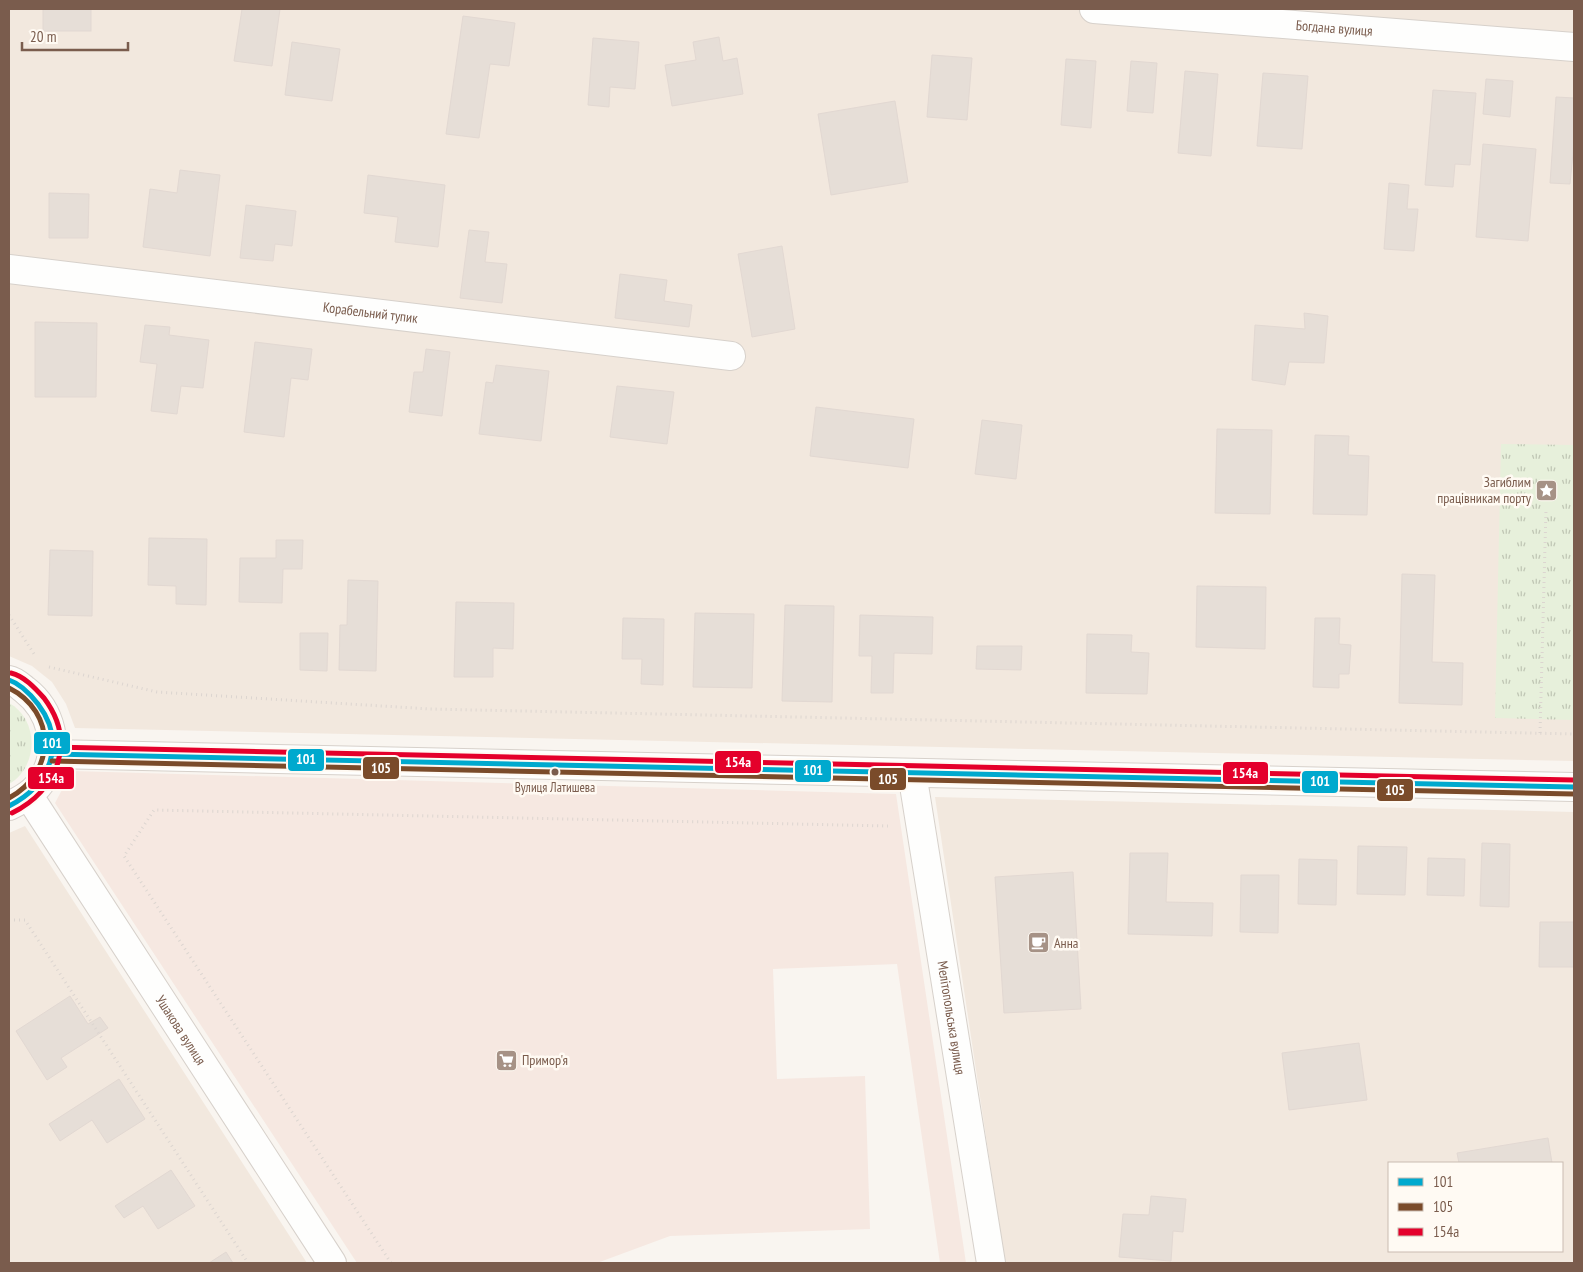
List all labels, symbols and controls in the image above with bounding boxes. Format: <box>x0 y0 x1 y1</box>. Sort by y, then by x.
street label: Богдана вулиця <box>1295 16 1373 40</box>
scale bar <box>22 20 129 52</box>
text: 20 m <box>30 27 56 46</box>
street label: Корабельний тупик <box>322 298 419 327</box>
place label: Загиблим працівникам порту <box>1437 473 1532 507</box>
place icon: Загиблим працівникам порту <box>1535 478 1559 502</box>
line badge: 101 <box>33 731 71 755</box>
text: 101 <box>42 734 62 752</box>
line badge: 101 <box>287 748 325 772</box>
text: 101 <box>296 750 316 768</box>
line badge: 154а <box>714 750 762 774</box>
text: 154а <box>725 753 751 771</box>
line badge: 105 <box>362 756 400 780</box>
text: 105 <box>371 759 391 777</box>
line badge: 101 <box>794 759 832 783</box>
text: 101 <box>803 761 823 779</box>
line badge: 154а <box>1222 761 1269 785</box>
text: 154а <box>1232 764 1258 782</box>
line badge: 154а <box>27 766 75 790</box>
marker: Вулиця Латишева <box>550 767 560 777</box>
line badge: 105 <box>869 767 907 791</box>
text: 154а <box>38 769 64 787</box>
text: 105 <box>878 770 898 788</box>
line badge: 101 <box>1301 770 1339 794</box>
text: 101 <box>1310 772 1330 790</box>
line badge: 105 <box>1376 778 1414 802</box>
place label: Вулиця Латишева <box>515 779 595 796</box>
text: 105 <box>1385 781 1405 799</box>
cafe icon: Анна <box>1026 931 1050 955</box>
place label: Анна <box>1054 934 1078 952</box>
street label: Мелітопольська вулиця <box>933 960 970 1076</box>
street label: Ушакова вулиця <box>152 992 210 1068</box>
supermarket icon: Примор'я <box>494 1048 518 1072</box>
place label: Примор'я <box>522 1051 568 1069</box>
legend <box>1388 1162 1563 1252</box>
text: 101 <box>1433 1172 1453 1191</box>
text: 105 <box>1433 1197 1453 1216</box>
text: 154а <box>1433 1222 1459 1241</box>

